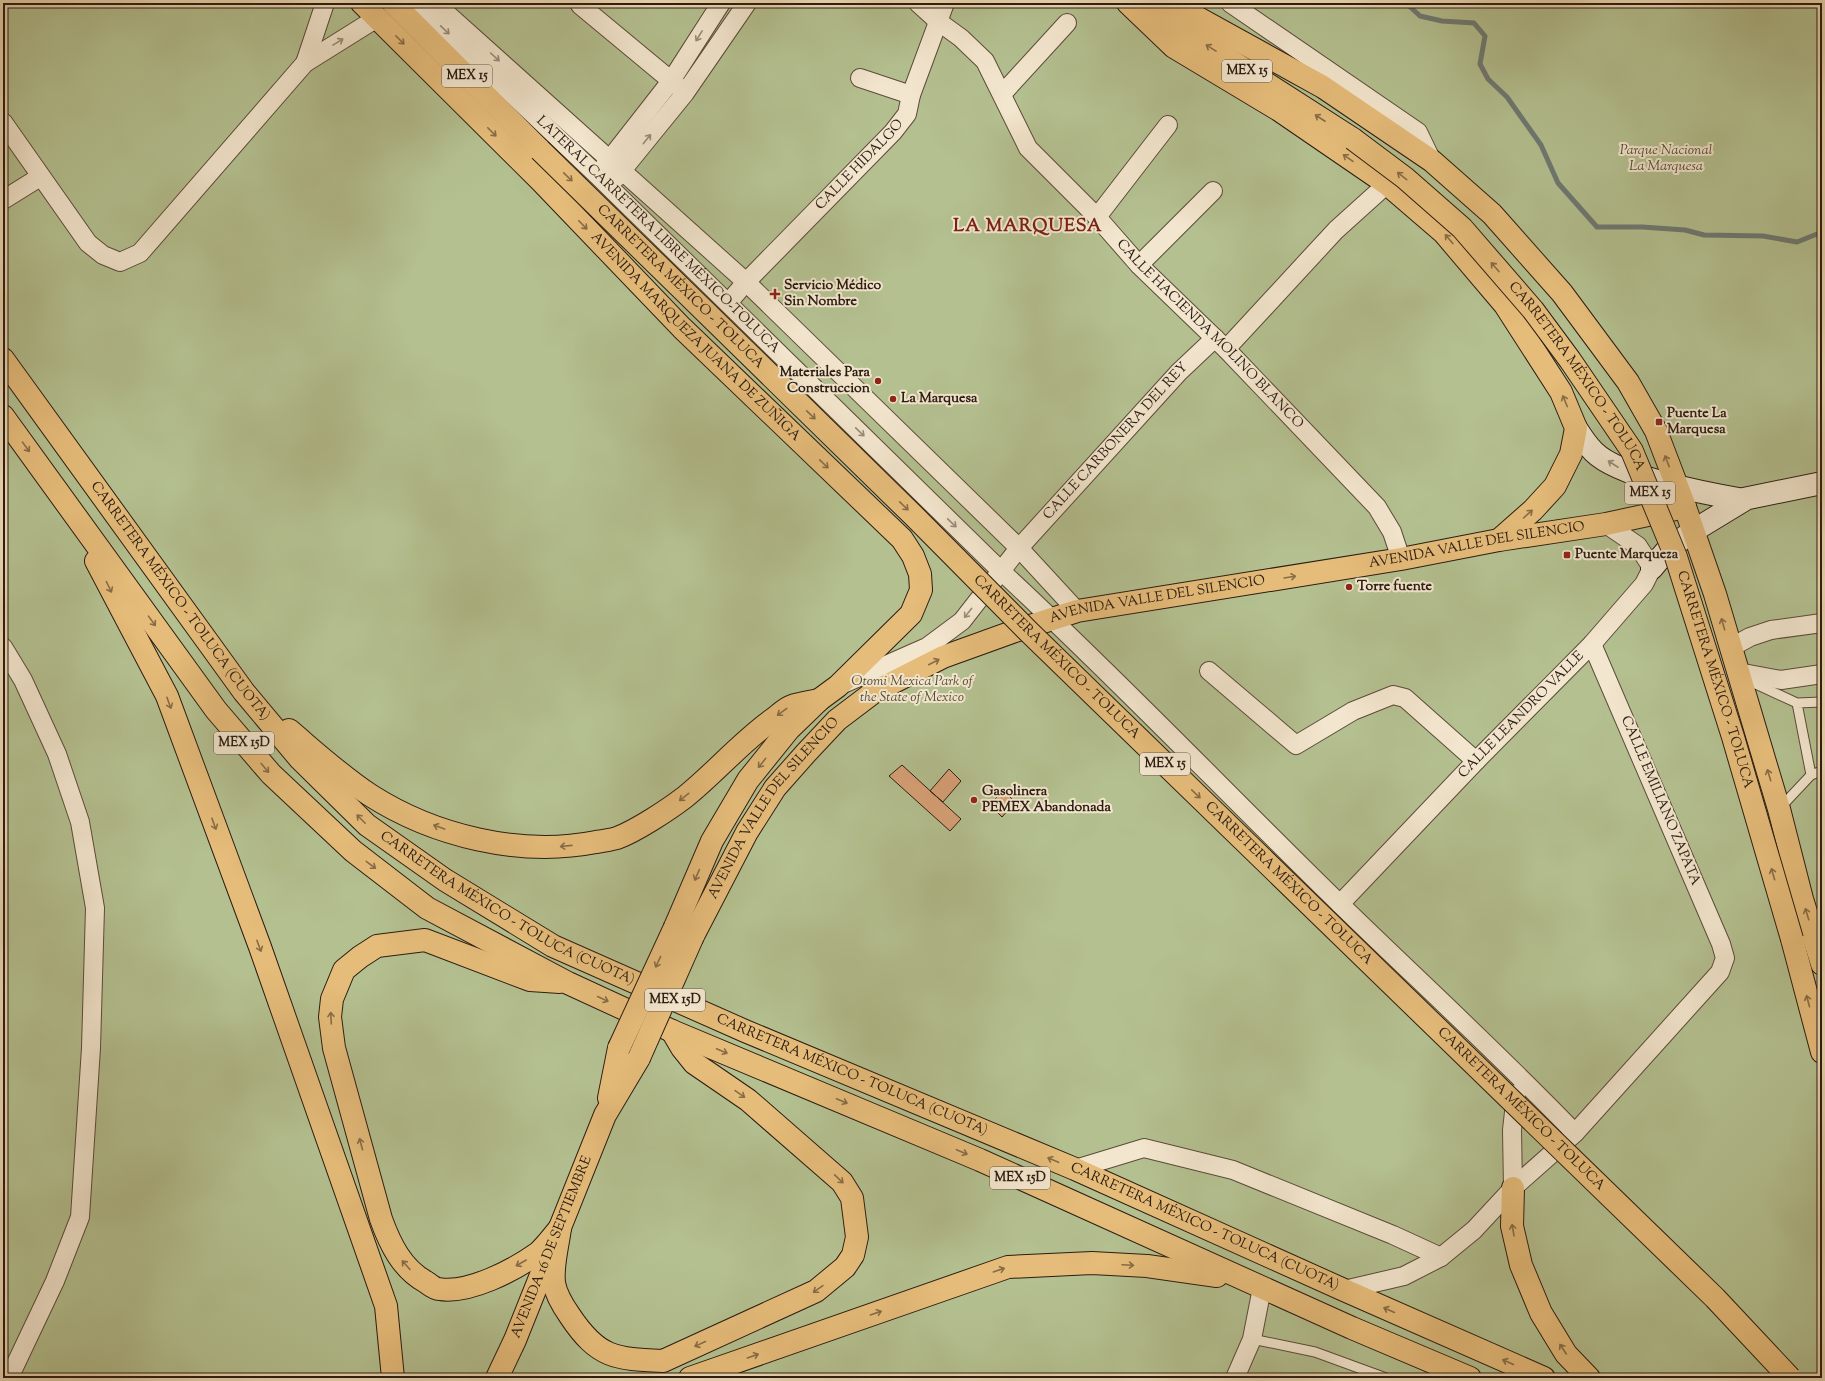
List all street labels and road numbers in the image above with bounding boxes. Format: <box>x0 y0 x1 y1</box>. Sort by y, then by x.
road number: MEX 15 <box>1222 60 1272 82</box>
road number: MEX 15 <box>442 65 492 87</box>
street label: LATERAL CARRETERA LIBRE MÉXICO-TOLUCA <box>531 112 784 359</box>
street label: CALLE HIDALGO <box>811 115 909 215</box>
street label: CARRETERA MÉXICO - TOLUCA <box>592 200 769 374</box>
street label: AVENIDA MARQUEZA JUANA DE ZUÑIGA <box>586 228 805 447</box>
street label: CALLE HACIENDA MOLINO BLANCO <box>1111 235 1308 434</box>
street label: CARRETERA MÉXICO - TOLUCA <box>1503 278 1650 475</box>
street label: CALLE CARBONERA DEL REY <box>1039 358 1193 525</box>
street label: CARRETERA MÉXICO - TOLUCA (CUOTA) <box>85 478 274 725</box>
road number: MEX 15 <box>1625 482 1675 504</box>
street label: AVENIDA VALLE DEL SILENCIO <box>1367 517 1586 574</box>
street label: CARRETERA MÉXICO - TOLUCA <box>1671 568 1758 792</box>
street label: CARRETERA MÉXICO - TOLUCA <box>968 571 1145 745</box>
street label: AVENIDA VALLE DEL SILENCIO <box>1047 571 1267 629</box>
street label: CALLE LEANDRO VALLE <box>1454 647 1589 783</box>
street label: AVENIDA VALLE DEL SILENCIO <box>704 713 844 903</box>
street label: CALLE EMILIANO ZAPATA <box>1615 713 1705 890</box>
road number: MEX 15D <box>214 732 274 754</box>
road number: MEX 15 <box>1140 753 1190 775</box>
street label: CARRETERA MÉXICO - TOLUCA <box>1200 797 1377 970</box>
street label: CARRETERA MÉXICO - TOLUCA (CUOTA) <box>375 827 637 991</box>
road number: MEX 15D <box>645 989 705 1011</box>
street label: CARRETERA MÉXICO - TOLUCA (CUOTA) <box>713 1009 990 1141</box>
street label: CARRETERA MÉXICO - TOLUCA <box>1432 1023 1610 1196</box>
street label: AVENIDA 16 DE SEPTIEMBRE <box>507 1153 598 1341</box>
street label: CARRETERA MÉXICO - TOLUCA (CUOTA) <box>1067 1158 1342 1296</box>
road number: MEX 15D <box>990 1167 1050 1189</box>

